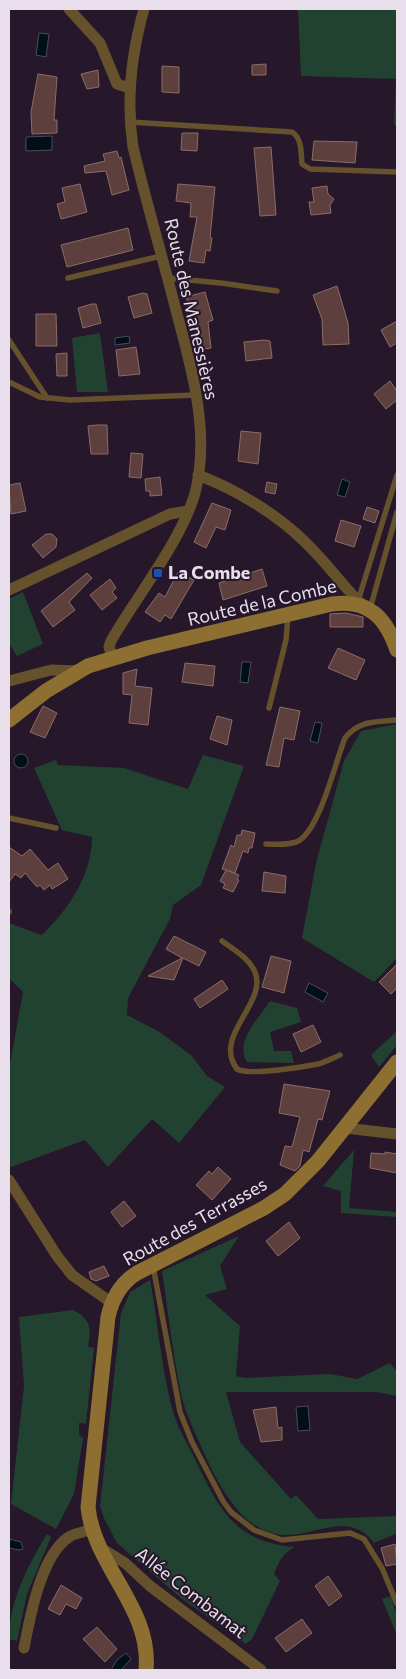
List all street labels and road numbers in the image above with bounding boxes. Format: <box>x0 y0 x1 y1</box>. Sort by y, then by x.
street label: Route des Manessières <box>160 216 224 402</box>
street label: Route de la Combe <box>185 574 338 630</box>
street label: Route des Terrasses <box>119 1172 270 1270</box>
street label: Allée Combamat <box>132 1542 252 1643</box>

